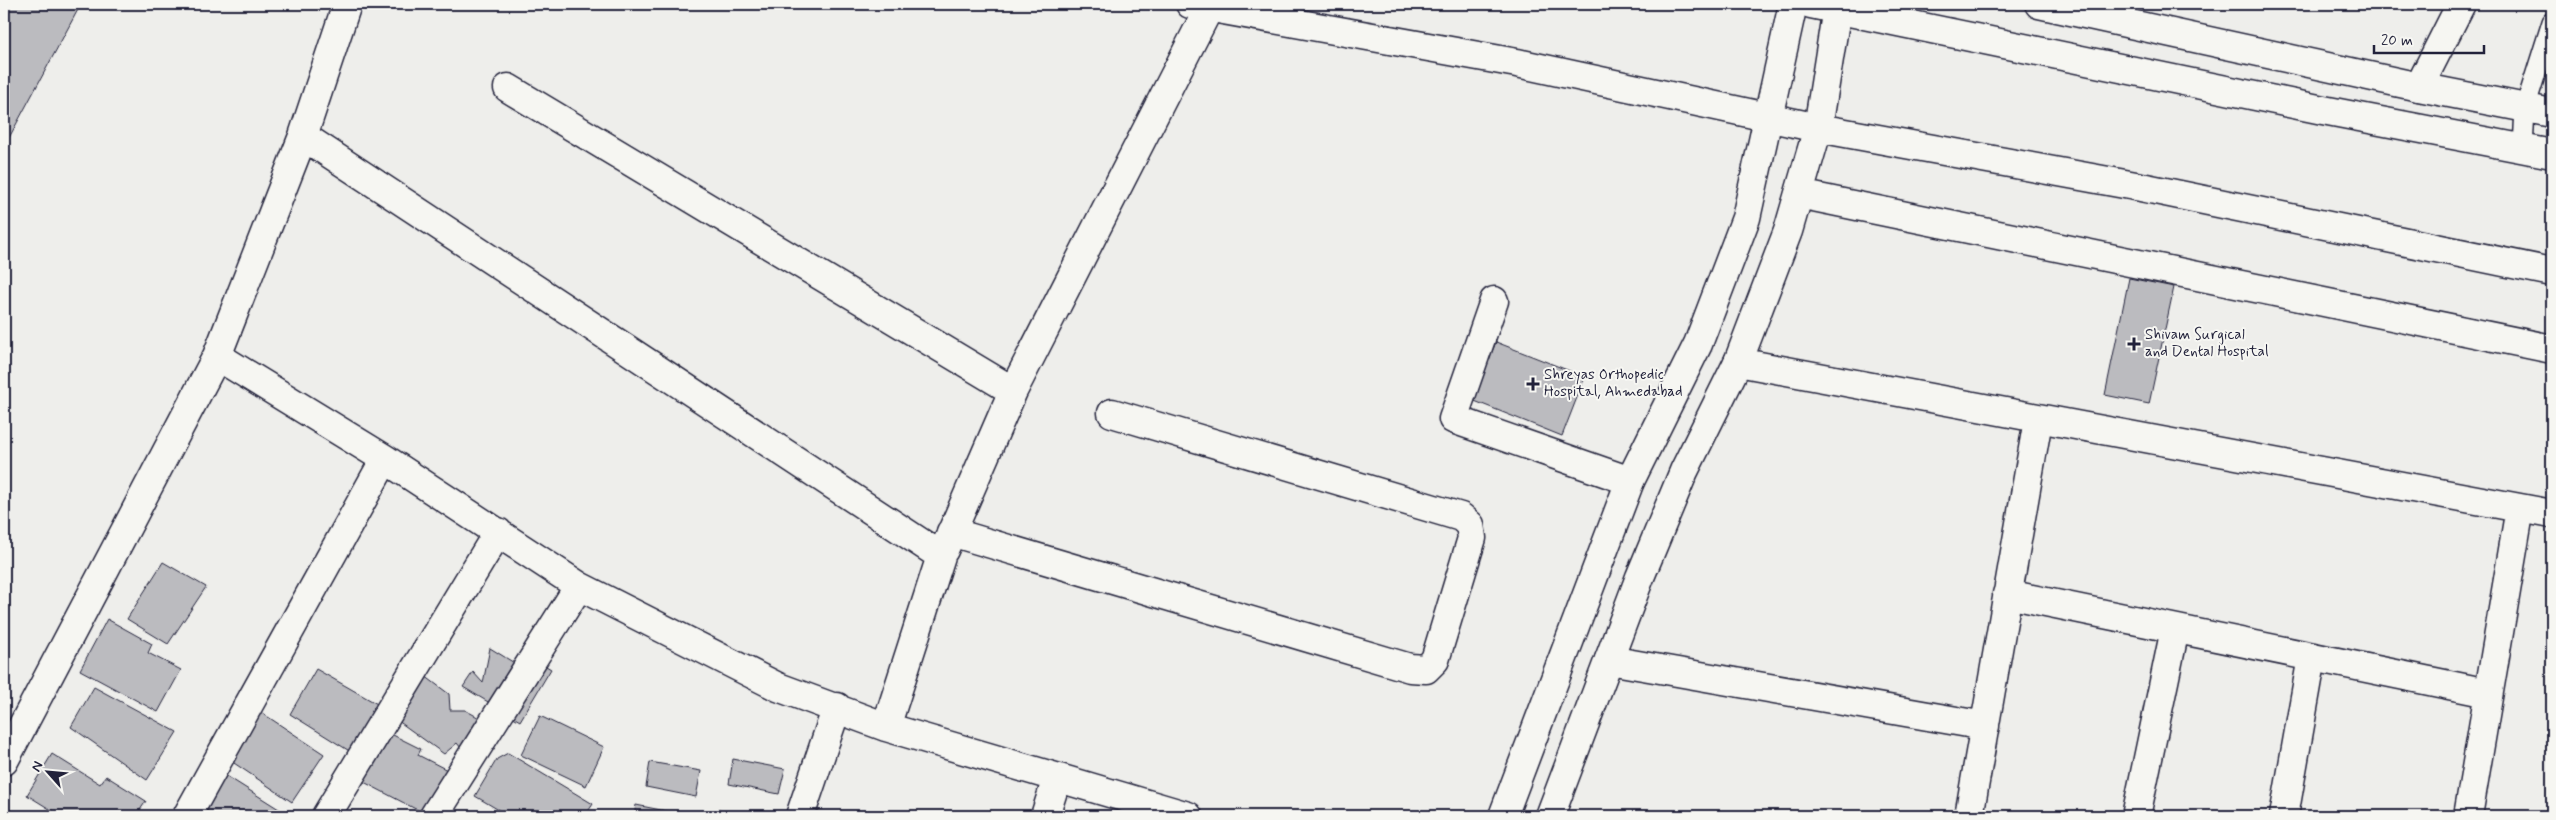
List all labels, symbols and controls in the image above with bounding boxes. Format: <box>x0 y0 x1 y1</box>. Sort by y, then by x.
scale bar <box>2374 22 2484 54</box>
text: 20 m <box>2381 31 2413 51</box>
place label: Shivam Surgical and Dental Hospital <box>2145 325 2269 362</box>
marker: Shivam Surgical and Dental Hospital <box>2127 337 2141 351</box>
place label: Shreyas Orthopedic Hospital, Ahmedabad <box>1544 365 1683 402</box>
marker: Shreyas Orthopedic Hospital, Ahmedabad <box>1526 377 1540 391</box>
north arrow <box>22 748 72 798</box>
text: N <box>27 758 47 775</box>

